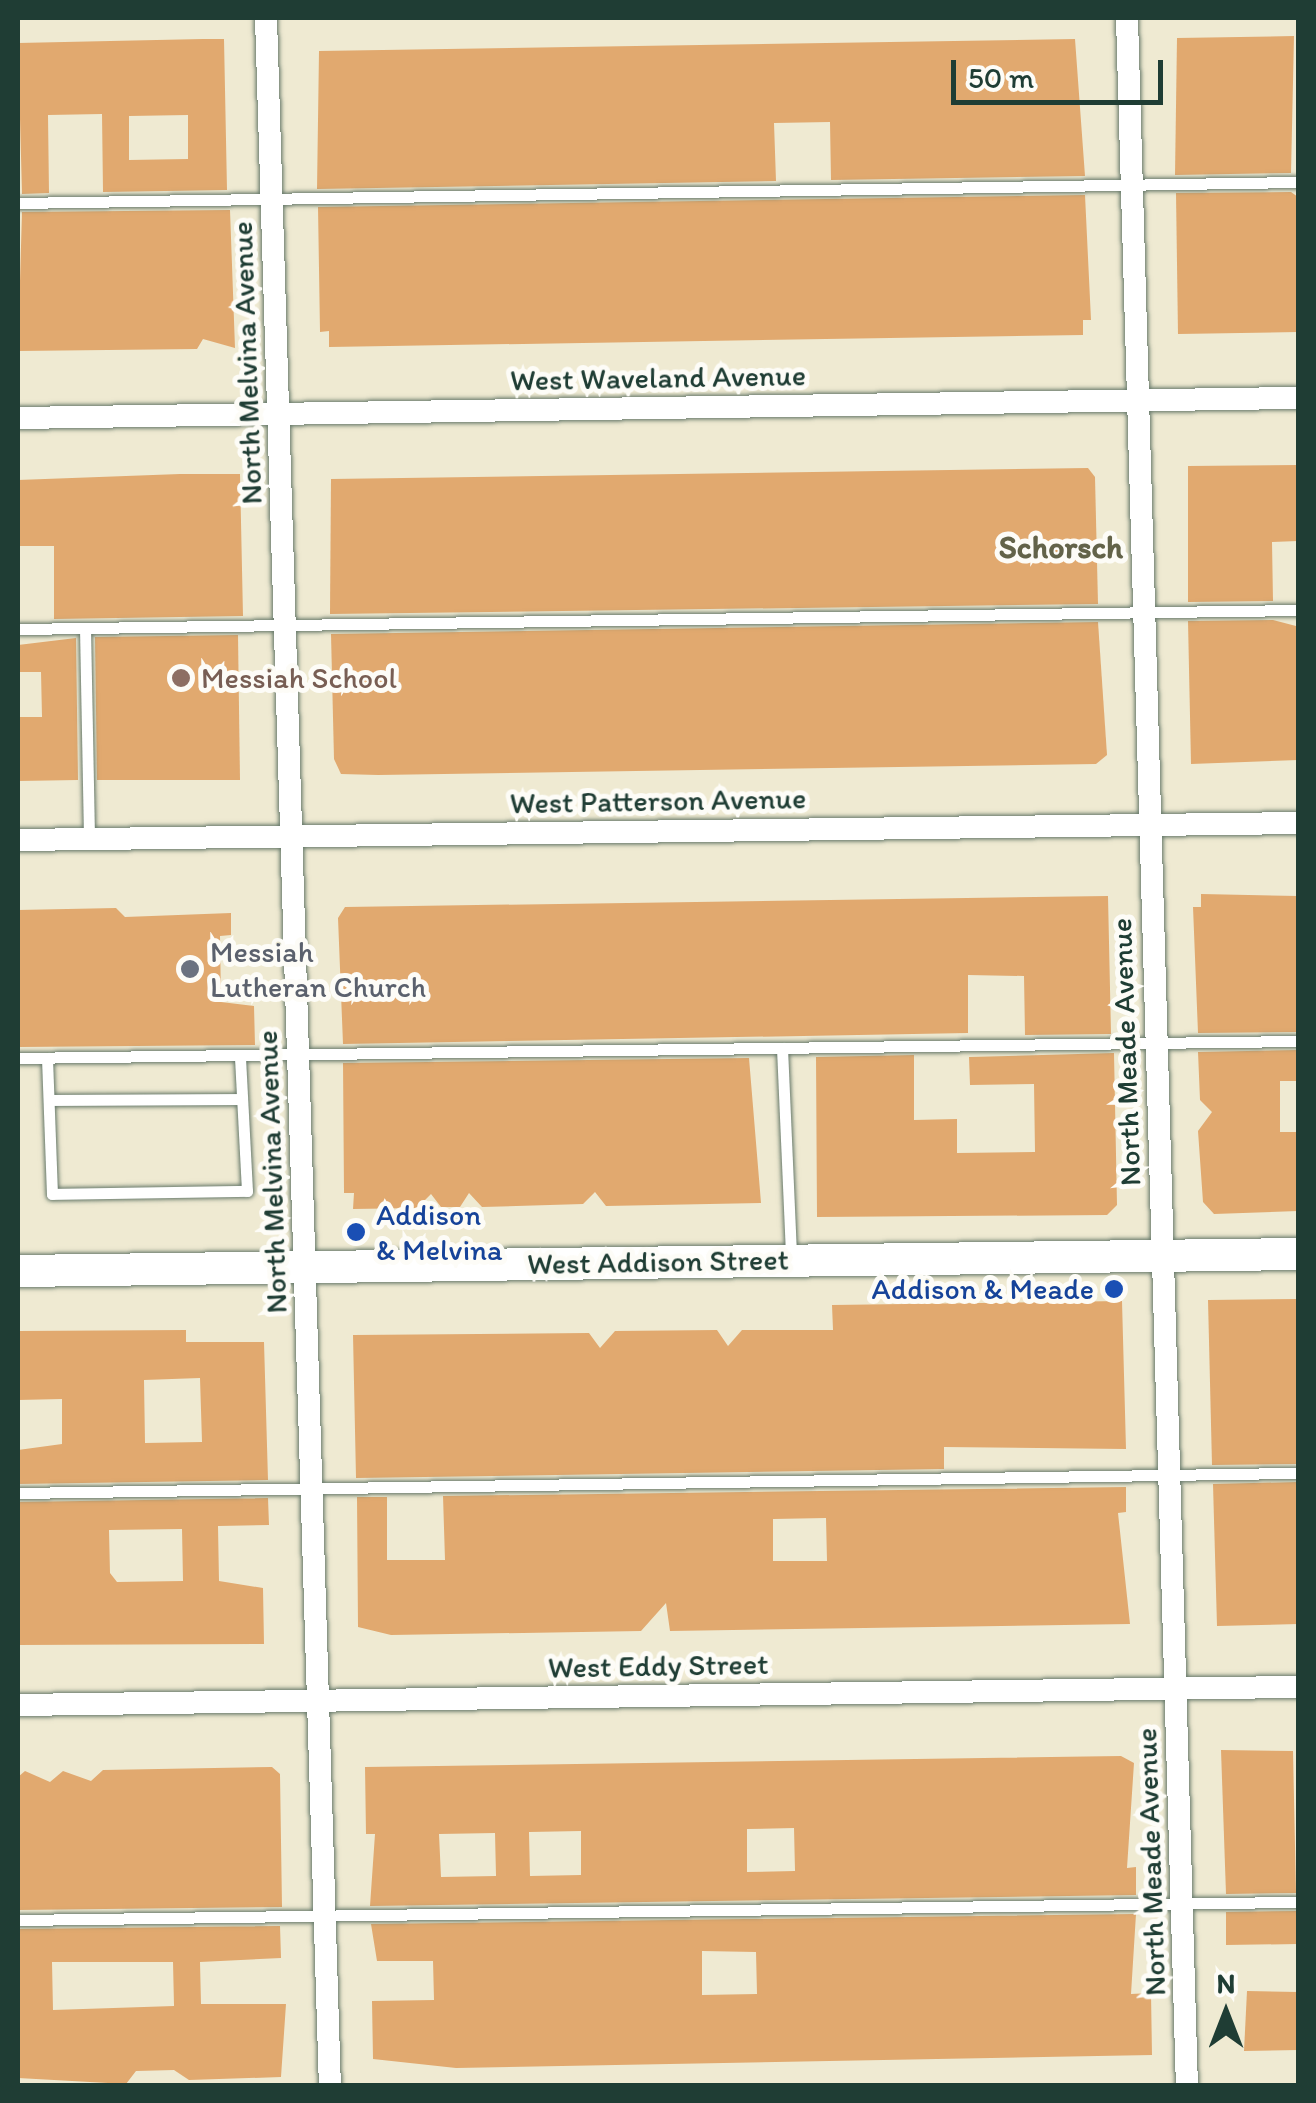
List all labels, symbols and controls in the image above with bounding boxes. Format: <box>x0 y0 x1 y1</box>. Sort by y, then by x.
scale bar <box>956 40 1168 102</box>
text: 50 m <box>968 59 1034 96</box>
street label: North Melvina Avenue <box>224 221 270 505</box>
street label: West Waveland Avenue <box>509 357 807 399</box>
district label: Schorsch <box>999 528 1123 566</box>
place label: Messiah School <box>201 660 397 696</box>
marker: Messiah School <box>170 667 192 689</box>
street label: West Patterson Avenue <box>510 780 806 822</box>
street label: North Meade Avenue <box>1103 919 1149 1185</box>
place label: Messiah Lutheran Church <box>210 934 427 1004</box>
marker: Messiah Lutheran Church <box>179 958 201 980</box>
street label: North Melvina Avenue <box>249 1030 295 1314</box>
place label: Addison & Melvina <box>376 1197 503 1268</box>
marker: Addison & Melvina <box>345 1221 367 1243</box>
street label: West Addison Street <box>527 1242 789 1282</box>
place label: Addison & Meade <box>872 1271 1094 1307</box>
marker: Addison & Meade <box>1103 1278 1125 1300</box>
street label: West Eddy Street <box>548 1646 768 1686</box>
street label: North Meade Avenue <box>1128 1729 1174 1995</box>
north arrow <box>1176 1963 1276 2063</box>
text: N <box>1217 1966 1235 2000</box>

